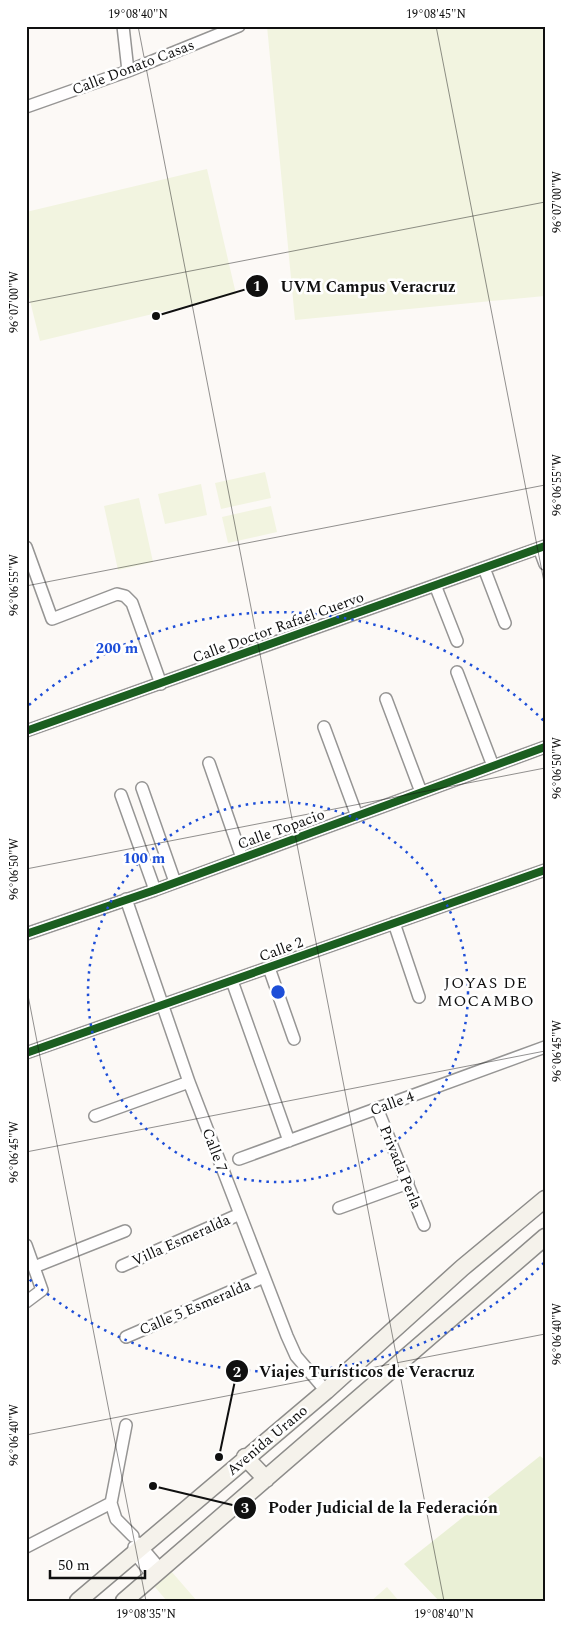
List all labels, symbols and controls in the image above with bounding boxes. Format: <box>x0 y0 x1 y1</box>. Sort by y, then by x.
text: 19°08'40"N <box>108 5 168 24</box>
text: 19°08'45"N <box>406 5 466 24</box>
street label: Calle Donato Casas <box>69 34 198 101</box>
text: 96°07'00"W <box>548 171 567 233</box>
text: 96°07'00"W <box>5 271 24 333</box>
callout: UVM Campus Veracruz <box>245 271 465 302</box>
text: 1 <box>253 275 261 298</box>
text: UVM Campus Veracruz <box>280 275 456 299</box>
text: 96°06'55"W <box>548 454 567 516</box>
text: 96°06'55"W <box>5 554 24 616</box>
street label: Calle Doctor Rafaél Cuervo <box>189 586 367 669</box>
text: 200 m <box>96 637 139 660</box>
text: 96°06'50"W <box>548 737 567 799</box>
street label: Calle Topacio <box>234 803 328 856</box>
text: 96°06'50"W <box>5 838 24 900</box>
text: 100 m <box>123 847 166 870</box>
street label: Calle 2 <box>256 931 306 968</box>
district label: JOYAS DE MOCAMBO <box>437 971 535 1013</box>
centre of rings <box>269 983 287 1001</box>
text: 96°06'45"W <box>548 1020 567 1082</box>
street label: Calle 4 <box>367 1085 418 1122</box>
text: 96°06'45"W <box>5 1121 24 1183</box>
street label: Privada Perla <box>373 1122 428 1213</box>
street label: Calle 7 <box>196 1125 233 1176</box>
street label: Villa Esmeralda <box>128 1208 235 1272</box>
street label: Calle 5 Esmeralda <box>136 1273 255 1341</box>
text: 96°06'40"W <box>548 1303 567 1365</box>
callout: Viajes Turísticos de Veracruz <box>224 1356 485 1387</box>
text: Viajes Turísticos de Veracruz <box>259 1360 475 1384</box>
text: 2 <box>233 1361 241 1384</box>
street label: Avenida Urano <box>222 1399 313 1481</box>
text: 96°06'40"W <box>5 1404 24 1466</box>
callout: Poder Judicial de la Federación <box>233 1492 508 1523</box>
text: Poder Judicial de la Federación <box>268 1496 498 1520</box>
text: 3 <box>241 1497 249 1520</box>
scale bar <box>50 1547 145 1579</box>
text: 50 m <box>58 1554 90 1577</box>
text: 19°08'35"N <box>116 1605 176 1624</box>
text: 19°08'40"N <box>414 1605 474 1624</box>

